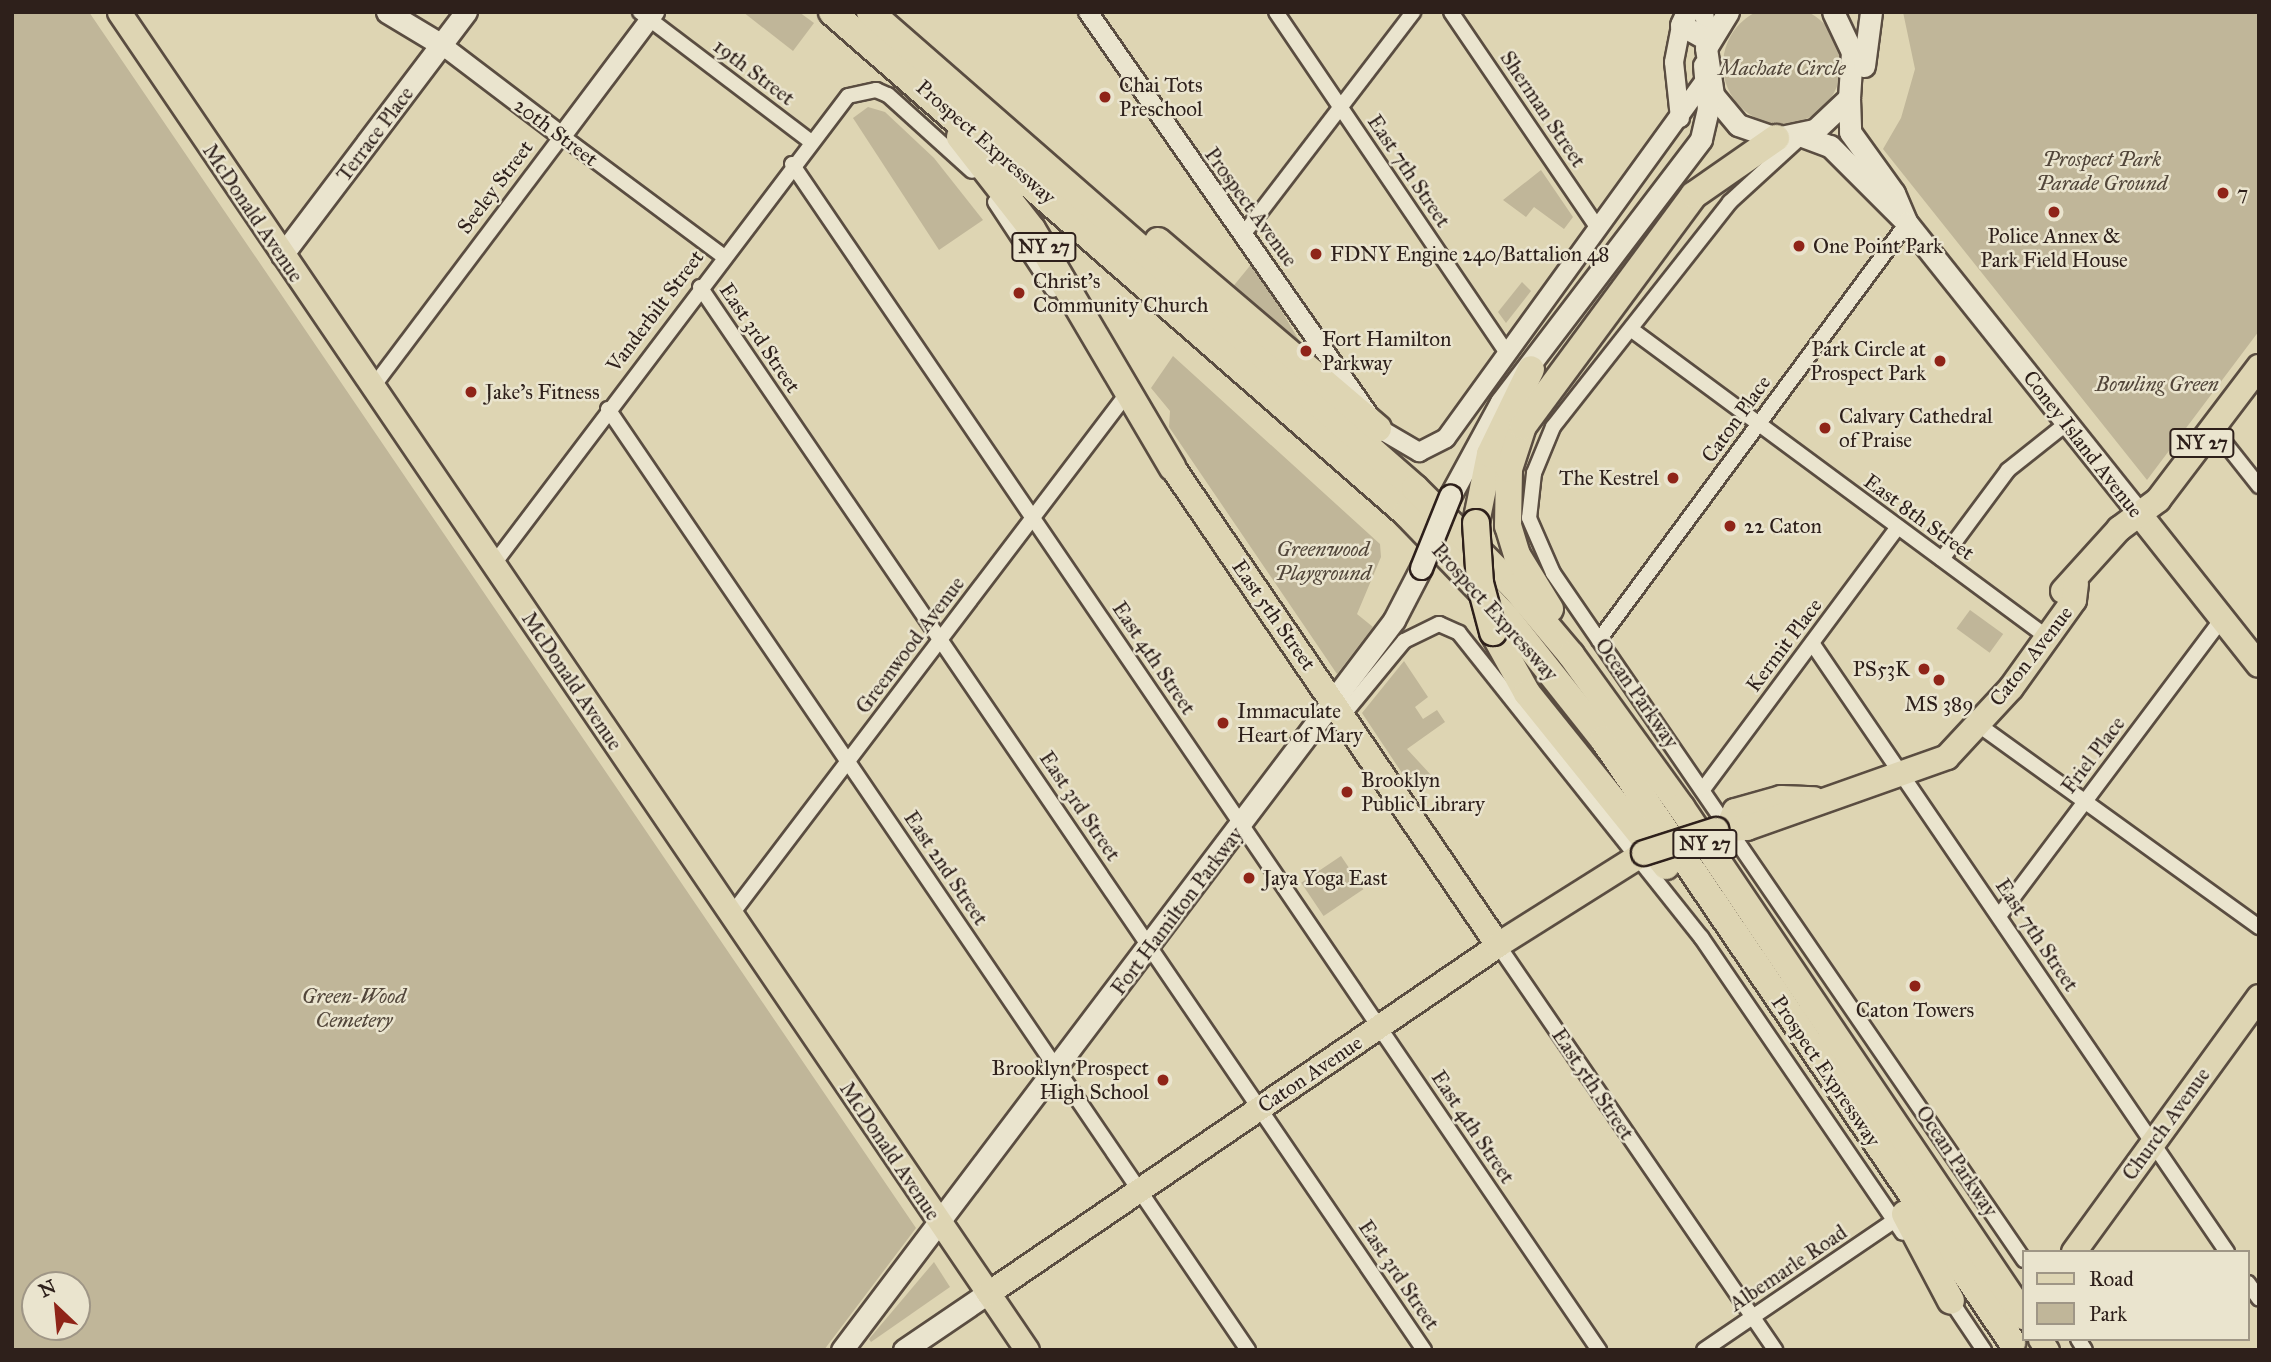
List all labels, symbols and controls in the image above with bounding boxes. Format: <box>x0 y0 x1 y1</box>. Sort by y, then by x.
street label: 19th Street <box>708 33 800 111</box>
street label: Sherman Street <box>1495 46 1591 172</box>
park label: Machate Circle <box>1718 55 1846 81</box>
place label: Chai Tots Preschool <box>1119 72 1203 122</box>
street label: Prospect Expressway <box>911 74 1061 210</box>
street label: Terrace Place <box>331 82 419 186</box>
marker: Chai Tots Preschool <box>1097 89 1113 105</box>
street label: 20th Street <box>509 92 603 172</box>
street label: East 7th Street <box>1362 110 1456 232</box>
street label: Seeley Street <box>452 135 538 239</box>
street label: McDonald Avenue <box>197 139 309 287</box>
street label: Prospect Avenue <box>1199 142 1303 272</box>
park label: Prospect Park Parade Ground <box>2036 146 2168 196</box>
place label: 7 <box>2237 180 2248 206</box>
marker: 7 <box>2215 185 2231 201</box>
marker: Police Annex & Park Field House <box>2046 204 2062 220</box>
place label: Police Annex & Park Field House <box>1980 223 2128 273</box>
road number: NY 27 <box>1011 232 1077 262</box>
place label: One Point Park <box>1813 233 1943 259</box>
marker: One Point Park <box>1791 238 1807 254</box>
place label: FDNY Engine 240/Battalion 48 <box>1330 241 1610 267</box>
street label: Vanderbilt Street <box>601 245 709 377</box>
marker: FDNY Engine 240/Battalion 48 <box>1308 246 1324 262</box>
place label: Christ's Community Church <box>1033 268 1209 318</box>
street label: East 3rd Street <box>714 278 806 398</box>
marker: Christ's Community Church <box>1011 285 1027 301</box>
place label: Fort Hamilton Parkway <box>1322 326 1451 376</box>
place label: Park Circle at Prospect Park <box>1810 336 1926 386</box>
marker: Fort Hamilton Parkway <box>1296 341 1316 361</box>
marker: Park Circle at Prospect Park <box>1932 353 1948 369</box>
street label: Coney Island Avenue <box>2018 365 2148 523</box>
street label: Caton Place <box>1696 371 1776 467</box>
park label: Bowling Green <box>2095 371 2219 397</box>
place label: Jake's Fitness <box>485 379 600 405</box>
marker: Jake's Fitness <box>463 384 479 400</box>
place label: Calvary Cathedral of Praise <box>1839 403 1993 453</box>
marker: Calvary Cathedral of Praise <box>1817 420 1833 436</box>
road number: NY 27 <box>2169 428 2235 458</box>
place label: The Kestrel <box>1559 465 1659 491</box>
street label: East 8th Street <box>1859 468 1979 566</box>
marker: The Kestrel <box>1665 470 1681 486</box>
place label: 22 Caton <box>1744 513 1822 539</box>
marker: 22 Caton <box>1722 518 1738 534</box>
park label: Greenwood Playground <box>1274 536 1372 586</box>
street label: Prospect Expressway <box>1426 538 1564 686</box>
street label: East 5th Street <box>1227 555 1321 675</box>
street label: Greenwood Avenue <box>850 572 970 718</box>
street label: Kermit Place <box>1741 593 1827 697</box>
street label: East 4th Street <box>1107 597 1201 719</box>
street label: Caton Avenue <box>1984 601 2078 711</box>
street label: McDonald Avenue <box>516 607 628 755</box>
street label: Ocean Parkway <box>1590 633 1684 753</box>
place label: PS53K <box>1853 656 1910 682</box>
marker: PS53K <box>1916 661 1932 677</box>
marker: MS 389 <box>1931 672 1947 688</box>
place label: MS 389 <box>1904 691 1974 717</box>
place label: Immaculate Heart of Mary <box>1237 698 1363 748</box>
street label: Friel Place <box>2056 712 2130 798</box>
marker: Immaculate Heart of Mary <box>1215 715 1231 731</box>
street label: East 3rd Street <box>1034 746 1126 866</box>
place label: Brooklyn Public Library <box>1361 767 1485 817</box>
marker: Brooklyn Public Library <box>1339 784 1355 800</box>
street label: East 2nd Street <box>899 806 993 930</box>
street label: Fort Hamilton Parkway <box>1106 822 1248 1000</box>
road number: NY 27 <box>1672 828 1738 860</box>
place label: Jaya Yoga East <box>1263 865 1388 891</box>
marker: Jaya Yoga East <box>1241 870 1257 886</box>
street label: East 7th Street <box>1990 874 2084 996</box>
marker: Caton Towers <box>1907 978 1923 994</box>
park label: Green-Wood Cemetery <box>302 983 406 1033</box>
street label: Prospect Expressway <box>1766 991 1886 1151</box>
place label: Caton Towers <box>1856 997 1974 1023</box>
street label: East 5th Street <box>1546 1023 1640 1145</box>
street label: Caton Avenue <box>1253 1030 1367 1118</box>
place label: Brooklyn Prospect High School <box>992 1055 1149 1105</box>
street label: Church Avenue <box>2117 1063 2215 1185</box>
street label: East 4th Street <box>1426 1066 1520 1188</box>
marker: Brooklyn Prospect High School <box>1155 1072 1171 1088</box>
street label: McDonald Avenue <box>834 1077 946 1225</box>
street label: Ocean Parkway <box>1911 1101 2003 1221</box>
street label: East 3rd Street <box>1353 1215 1445 1335</box>
street label: Albemarle Road <box>1724 1219 1852 1317</box>
legend <box>2022 1250 2250 1341</box>
text: Road <box>2089 1266 2134 1292</box>
north arrow <box>21 1271 91 1341</box>
text: N <box>35 1275 60 1302</box>
text: Park <box>2089 1301 2127 1327</box>

